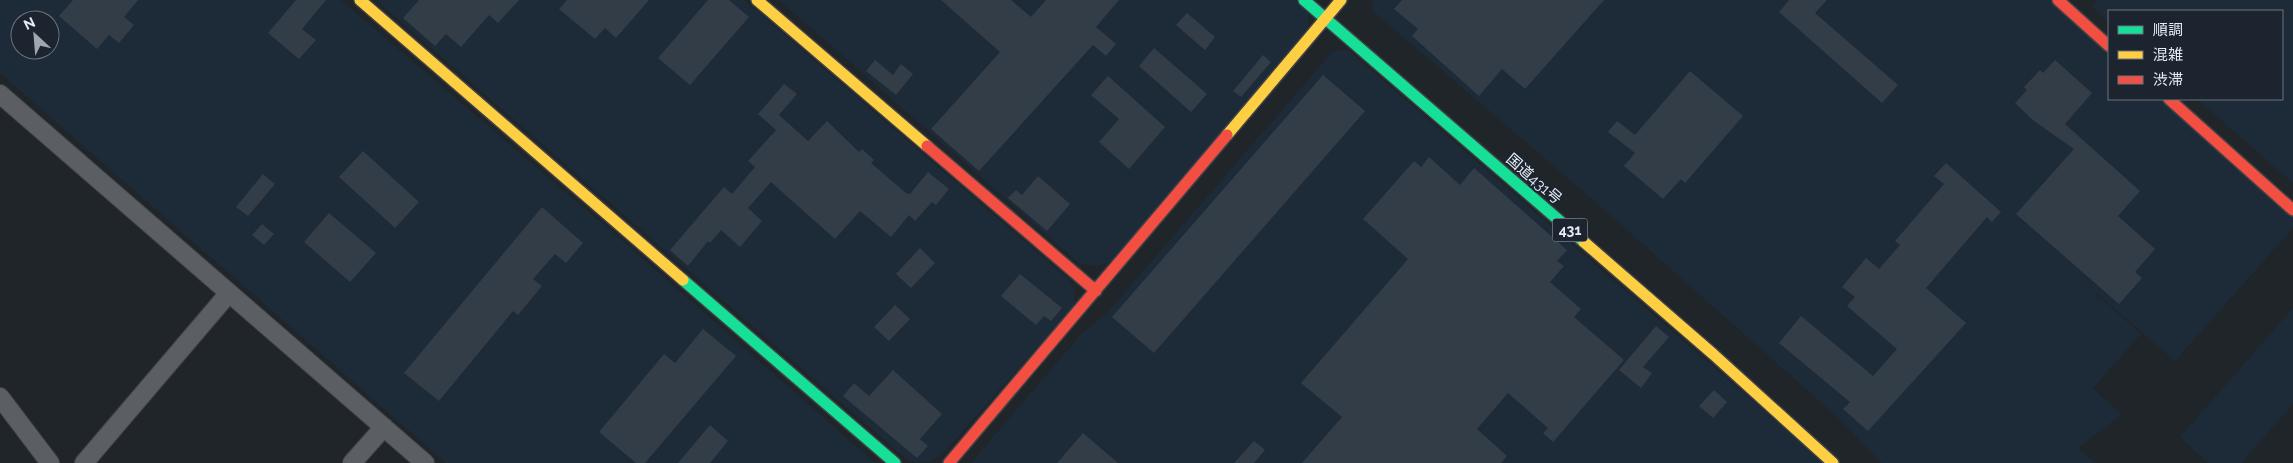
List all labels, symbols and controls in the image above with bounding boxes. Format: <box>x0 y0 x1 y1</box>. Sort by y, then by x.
north arrow <box>10 10 60 60</box>
legend <box>2108 10 2283 100</box>
text: N <box>21 14 38 33</box>
text: 順調 <box>2153 21 2183 39</box>
text: 混雑 <box>2153 46 2183 64</box>
text: 渋滞 <box>2153 71 2183 89</box>
street label: 国道431号 <box>1503 150 1565 208</box>
road number: 431 <box>1552 218 1588 242</box>

